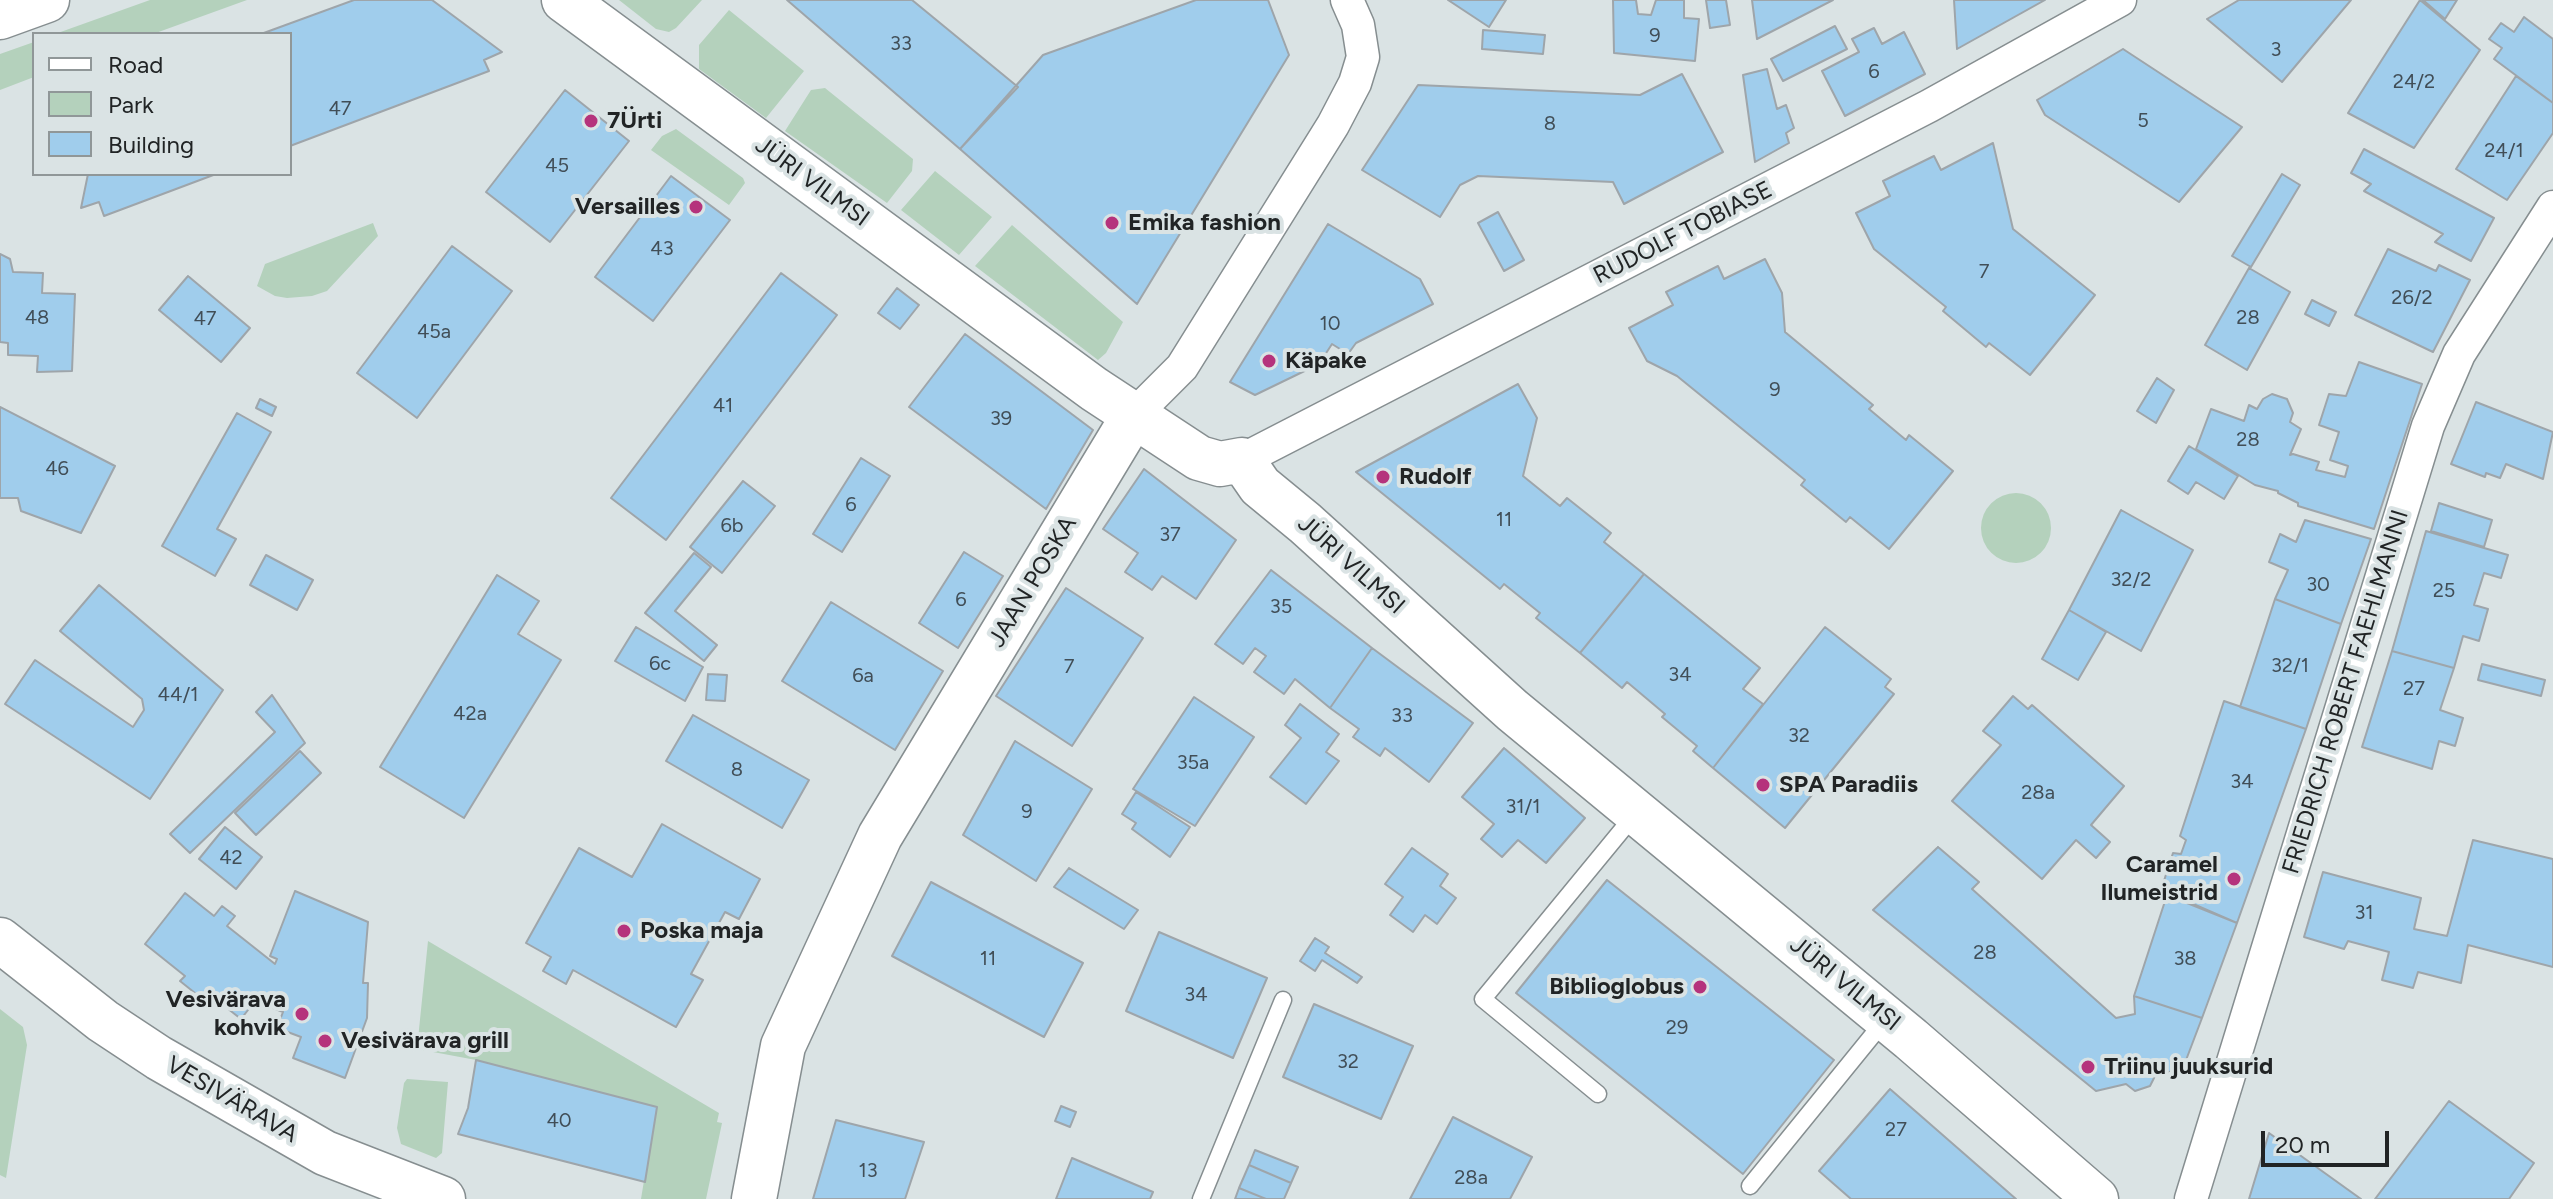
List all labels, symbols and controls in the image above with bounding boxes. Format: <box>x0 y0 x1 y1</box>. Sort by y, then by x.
house number: 9 <box>1649 24 1661 48</box>
legend <box>32 32 292 176</box>
house number: 33 <box>890 32 912 56</box>
house number: 3 <box>2271 38 2281 62</box>
text: Road <box>108 50 163 79</box>
house number: 6 <box>1868 60 1880 84</box>
house number: 24/2 <box>2393 70 2435 94</box>
text: Park <box>108 90 154 119</box>
house number: 47 <box>328 97 352 121</box>
place label: 7Ürti <box>607 107 662 135</box>
house number: 5 <box>2137 109 2149 133</box>
marker: 7Ürti <box>582 112 600 130</box>
house number: 8 <box>1544 112 1556 136</box>
text: Building <box>108 130 194 159</box>
street label: JÜRI VILMSI <box>749 131 875 233</box>
house number: 24/1 <box>2484 139 2524 163</box>
house number: 45 <box>545 154 569 178</box>
street label: RUDOLF TOBIASE <box>1589 175 1777 291</box>
place label: Versailles <box>575 193 680 221</box>
marker: Versailles <box>687 198 705 216</box>
place label: Emika fashion <box>1128 209 1281 237</box>
marker: Emika fashion <box>1103 214 1121 232</box>
house number: 43 <box>650 237 674 261</box>
house number: 7 <box>1979 260 1989 284</box>
house number: 26/2 <box>2391 286 2433 310</box>
house number: 48 <box>25 306 49 330</box>
house number: 28 <box>2236 306 2260 330</box>
house number: 47 <box>193 307 217 331</box>
house number: 10 <box>1319 312 1341 336</box>
house number: 45a <box>417 320 451 344</box>
place label: Käpake <box>1285 347 1366 375</box>
marker: Käpake <box>1260 352 1278 370</box>
house number: 9 <box>1769 378 1781 402</box>
house number: 41 <box>713 394 733 418</box>
house number: 39 <box>990 407 1012 431</box>
house number: 28 <box>2236 428 2260 452</box>
house number: 46 <box>45 457 69 481</box>
place label: Rudolf <box>1399 463 1472 491</box>
marker: Rudolf <box>1374 468 1392 486</box>
house number: 6 <box>845 493 857 517</box>
street label: FRIEDRICH ROBERT FAEHLMANNI <box>2277 507 2415 877</box>
house number: 11 <box>1496 508 1512 532</box>
street label: JÜRI VILMSI <box>1292 509 1410 621</box>
street label: JAAN POSKA <box>983 511 1083 653</box>
house number: 6b <box>720 514 744 538</box>
house number: 37 <box>1159 523 1181 547</box>
house number: 32/2 <box>2110 568 2152 592</box>
house number: 30 <box>2306 573 2330 597</box>
house number: 25 <box>2433 579 2455 603</box>
house number: 6 <box>955 588 967 612</box>
house number: 35 <box>1270 595 1292 619</box>
house number: 6c <box>649 652 671 676</box>
house number: 32/1 <box>2271 654 2309 678</box>
house number: 7 <box>1064 655 1074 679</box>
house number: 34 <box>1668 663 1692 687</box>
house number: 6a <box>852 664 874 688</box>
house number: 27 <box>2403 677 2425 701</box>
house number: 44/1 <box>158 683 198 707</box>
house number: 42a <box>453 702 487 726</box>
house number: 33 <box>1391 704 1413 728</box>
house number: 32 <box>1788 724 1810 748</box>
house number: 35a <box>1177 751 1209 775</box>
house number: 8 <box>731 758 743 782</box>
house number: 34 <box>2230 770 2254 794</box>
place label: SPA Paradiis <box>1779 771 1918 799</box>
marker: SPA Paradiis <box>1754 776 1772 794</box>
house number: 28a <box>2021 781 2055 805</box>
house number: 31/1 <box>1505 795 1541 819</box>
house number: 9 <box>1021 800 1033 824</box>
house number: 42 <box>219 846 243 870</box>
place label: Caramel Ilumeistrid <box>2101 851 2218 907</box>
marker: Caramel Ilumeistrid <box>2225 870 2243 888</box>
house number: 31 <box>2354 901 2374 925</box>
place label: Poska maja <box>640 917 764 945</box>
marker: Poska maja <box>615 922 633 940</box>
street label: JÜRI VILMSI <box>1784 931 1906 1037</box>
house number: 28 <box>1973 941 1997 965</box>
house number: 11 <box>980 947 996 971</box>
house number: 38 <box>2173 947 2197 971</box>
place label: Biblioglobus <box>1549 973 1684 1001</box>
marker: Biblioglobus <box>1691 978 1709 996</box>
house number: 34 <box>1184 983 1208 1007</box>
place label: Vesivärava kohvik <box>166 986 286 1042</box>
marker: Vesivärava kohvik <box>293 1005 311 1023</box>
house number: 29 <box>1666 1016 1688 1040</box>
place label: Vesivärava grill <box>341 1027 509 1055</box>
marker: Vesivärava grill <box>316 1032 334 1050</box>
house number: 32 <box>1337 1050 1359 1074</box>
street label: VESIVÄRAVA <box>161 1051 303 1149</box>
place label: Triinu juuksurid <box>2104 1053 2273 1081</box>
marker: Triinu juuksurid <box>2079 1058 2097 1076</box>
house number: 40 <box>546 1109 572 1133</box>
scale bar <box>2265 1115 2393 1165</box>
house number: 27 <box>1885 1118 1907 1142</box>
text: 20 m <box>2275 1130 2330 1159</box>
house number: 13 <box>858 1159 878 1183</box>
house number: 28a <box>1454 1166 1488 1190</box>

